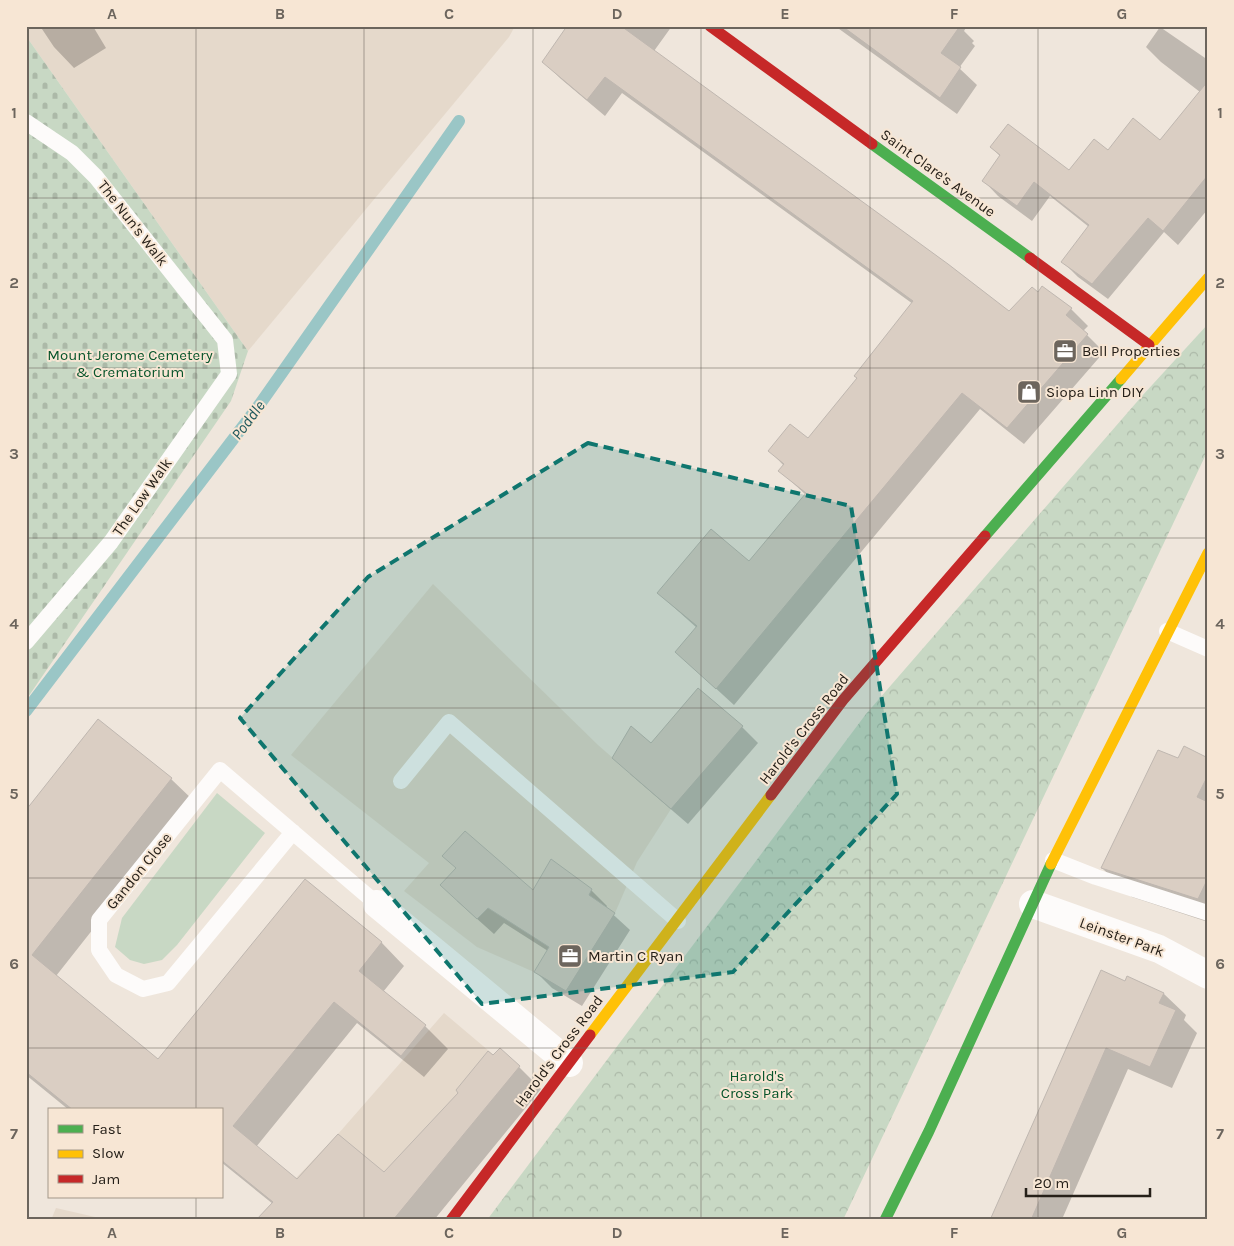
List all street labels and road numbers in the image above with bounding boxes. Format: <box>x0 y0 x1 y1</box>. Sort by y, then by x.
street label: Saint Clare's Avenue <box>877 125 999 221</box>
street label: The Nun's Walk <box>94 177 172 269</box>
street label: The Low Walk <box>108 454 176 540</box>
street label: Harold's Cross Road <box>755 670 853 788</box>
street label: Gandon Close <box>102 829 176 913</box>
street label: Leinster Park <box>1077 913 1167 961</box>
street label: Harold's Cross Road <box>511 992 607 1110</box>

